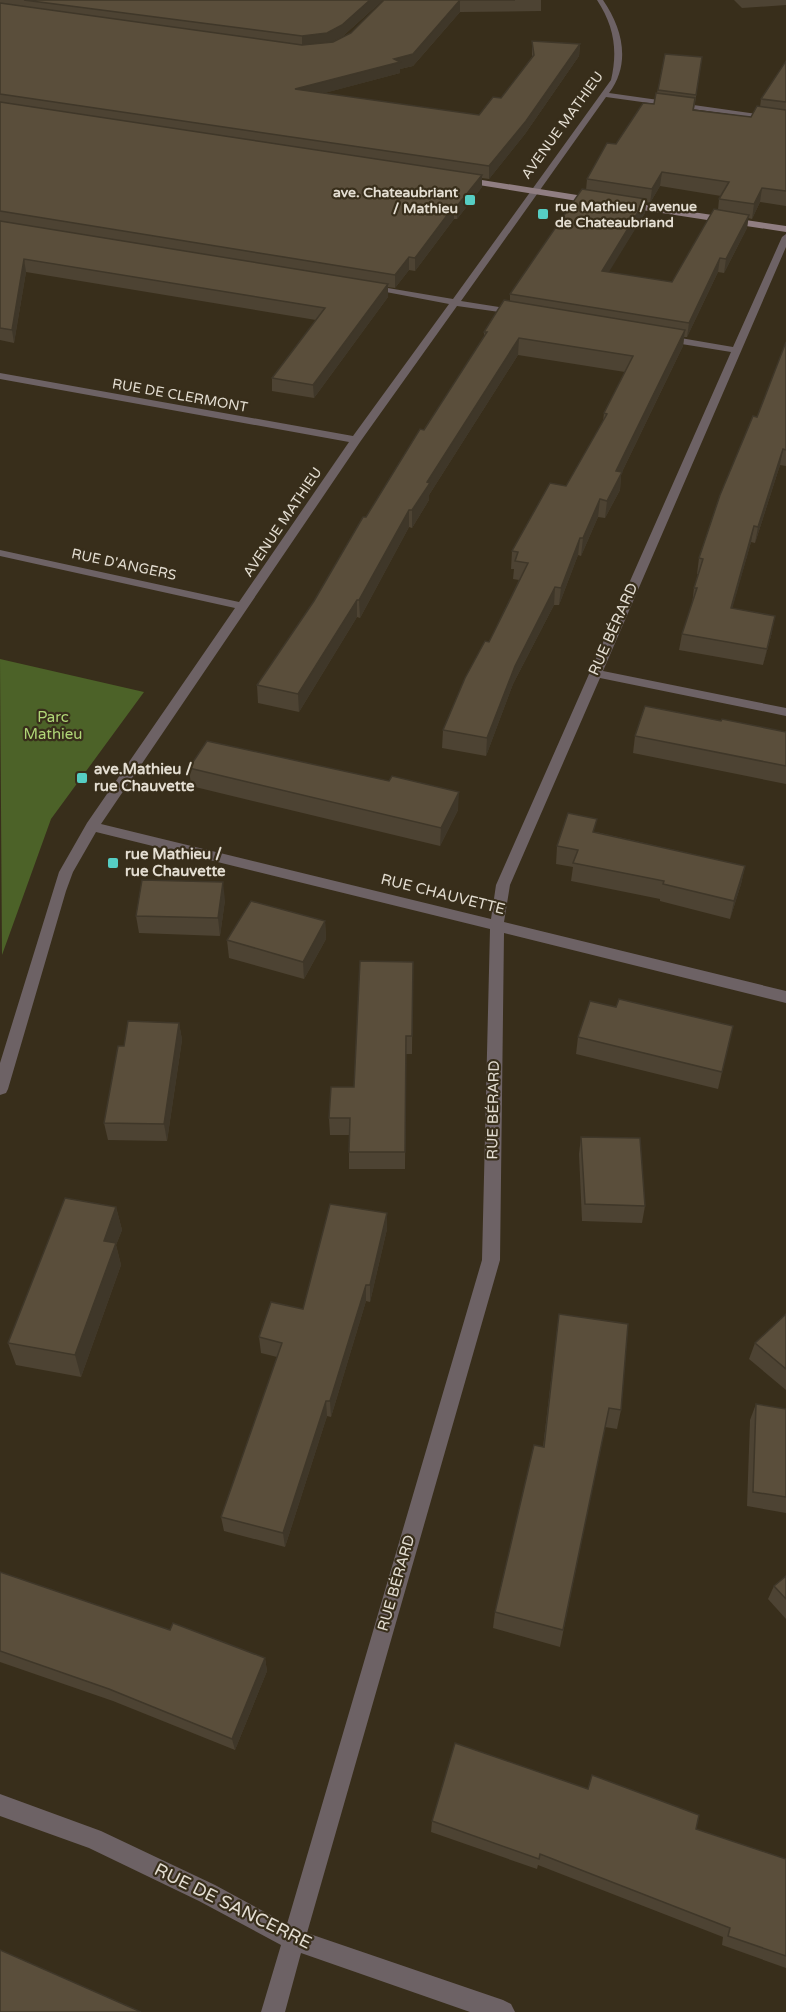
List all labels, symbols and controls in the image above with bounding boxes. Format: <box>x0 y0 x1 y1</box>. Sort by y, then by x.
street label: AVENUE MATHIEU <box>518 68 607 182</box>
place label: ave. Chateaubriant / Mathieu <box>333 184 459 217</box>
marker: ave. Chateaubriant / Mathieu <box>463 193 477 207</box>
place label: rue Mathieu / avenue de Chateaubriand <box>555 198 697 231</box>
marker: rue Mathieu / avenue de Chateaubriand <box>536 207 550 221</box>
street label: RUE DE CLERMONT <box>111 375 250 416</box>
street label: AVENUE MATHIEU <box>239 464 325 580</box>
street label: RUE D'ANGERS <box>70 545 178 584</box>
street label: RUE BÉRARD <box>585 580 641 678</box>
park label: Parc Mathieu <box>24 708 82 743</box>
place label: ave.Mathieu / rue Chauvette <box>94 760 195 795</box>
marker: ave.Mathieu / rue Chauvette <box>75 771 89 785</box>
place label: rue Mathieu / rue Chauvette <box>125 845 226 880</box>
marker: rue Mathieu / rue Chauvette <box>106 856 120 870</box>
street label: RUE CHAUVETTE <box>379 870 507 918</box>
street label: RUE BÉRARD <box>483 1060 503 1160</box>
street label: RUE BÉRARD <box>374 1533 418 1633</box>
street label: RUE DE SANCERRE <box>151 1858 315 1954</box>

